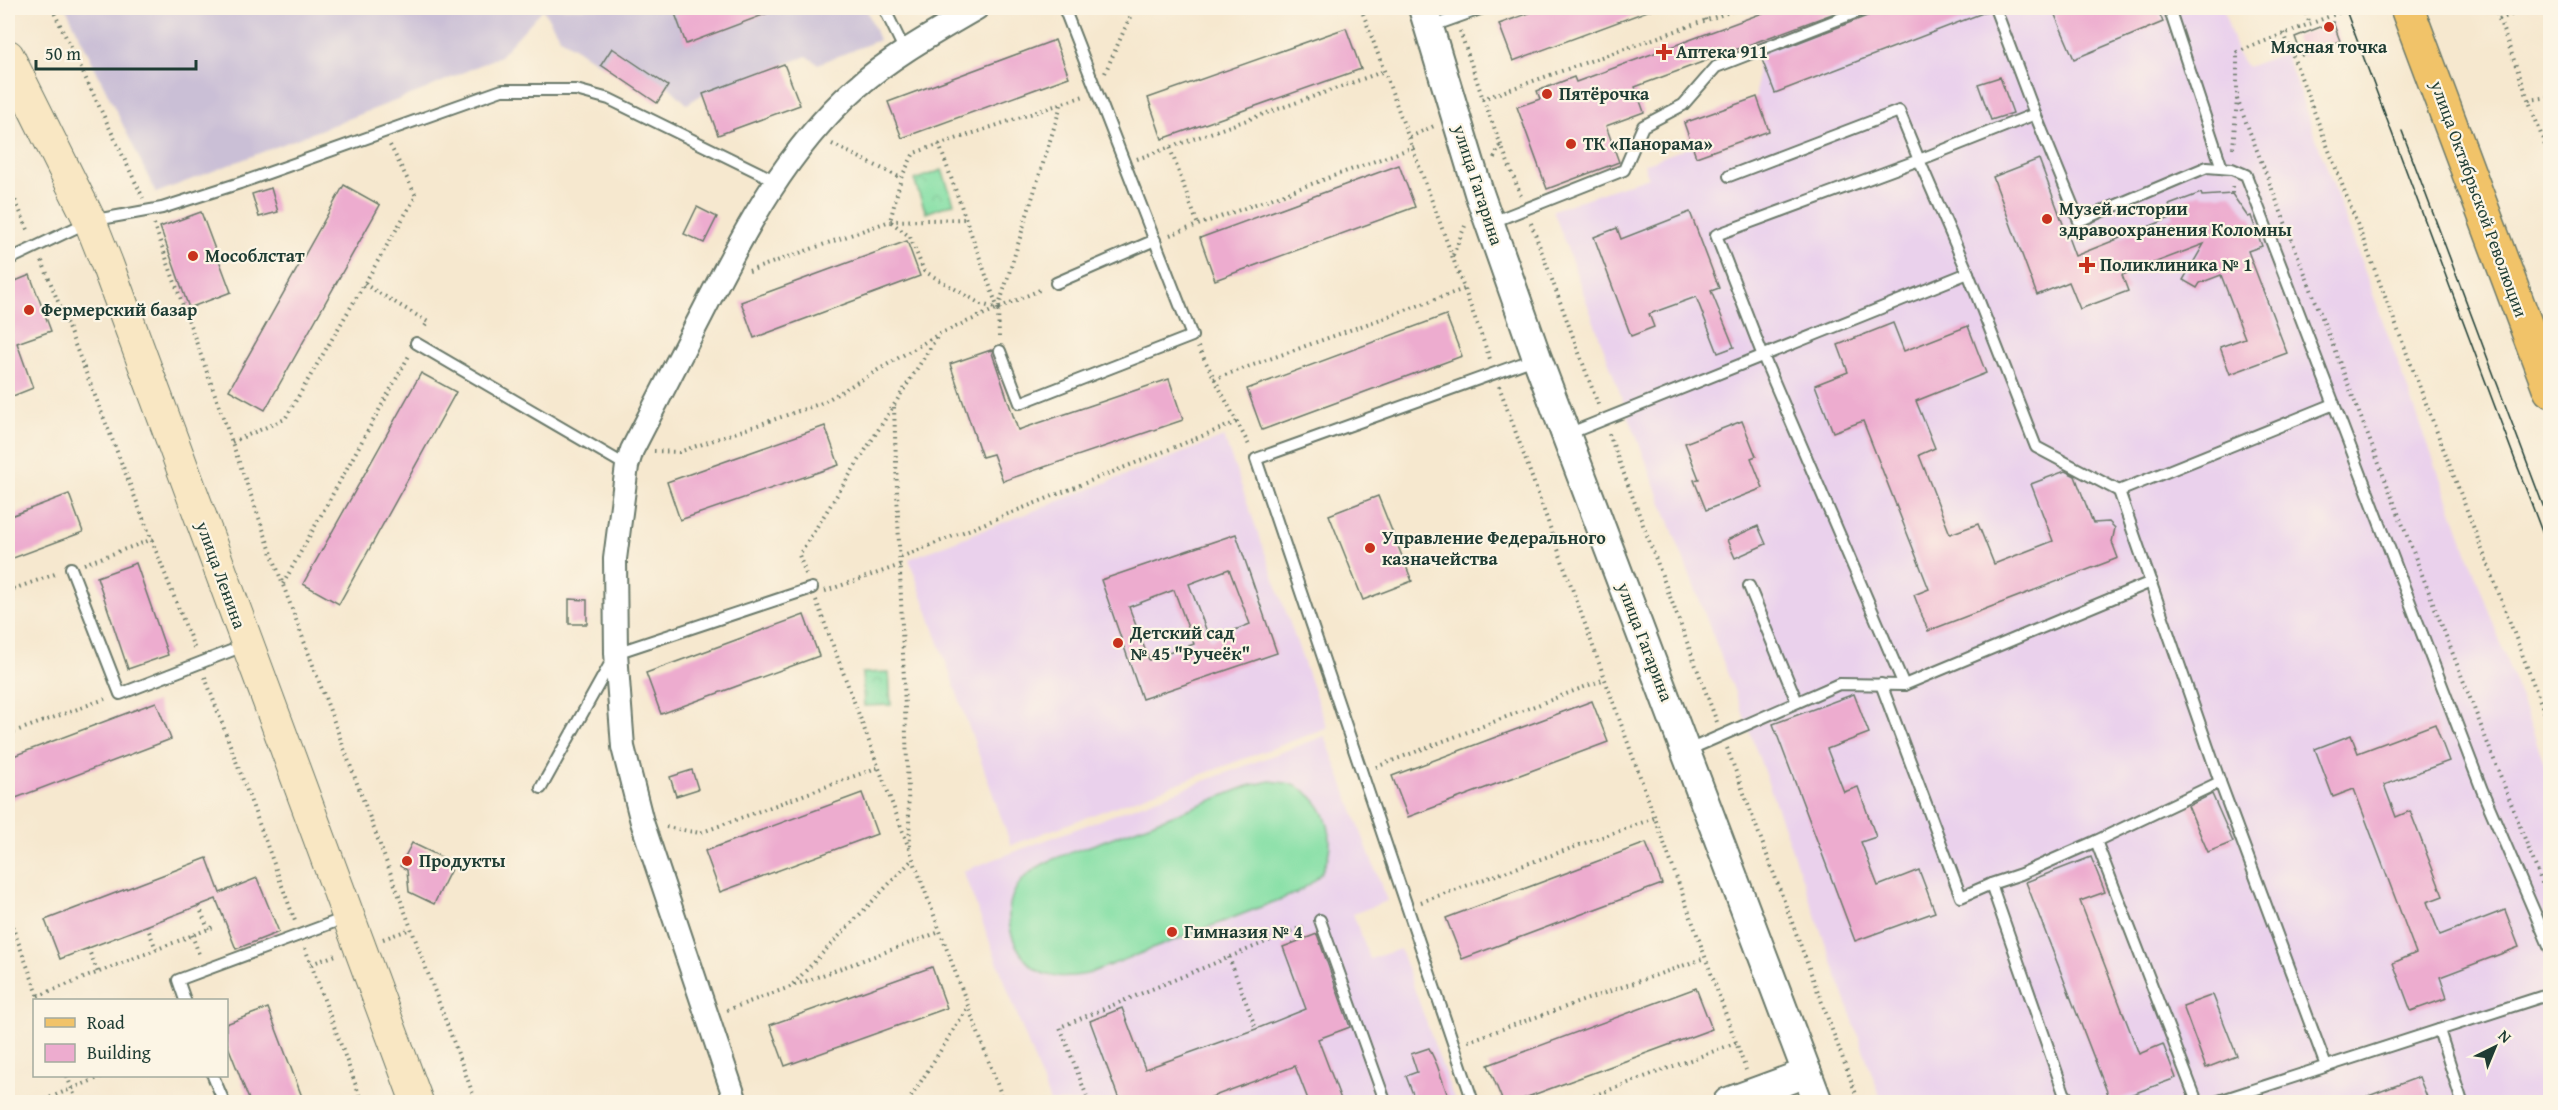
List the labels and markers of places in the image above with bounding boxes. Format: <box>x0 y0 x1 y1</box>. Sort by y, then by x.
marker: Мясная точка <box>2322 20 2336 34</box>
place label: Мясная точка <box>2271 33 2388 60</box>
place label: Аптека 911 <box>1676 38 1768 65</box>
marker: Аптека 911 <box>1657 45 1671 59</box>
place label: Пятёрочка <box>1559 80 1650 107</box>
marker: Пятёрочка <box>1540 87 1554 101</box>
place label: ТК «Панорама» <box>1583 130 1713 157</box>
marker: ТК «Панорама» <box>1564 137 1578 151</box>
place label: Музей истории здравоохранения Коломны <box>2059 195 2292 243</box>
marker: Музей истории здравоохранения Коломны <box>2040 212 2054 226</box>
place label: Мособлстат <box>205 242 305 269</box>
marker: Мособлстат <box>186 249 200 263</box>
place label: Поликлиника № 1 <box>2100 251 2253 278</box>
marker: Поликлиника № 1 <box>2078 256 2096 274</box>
place label: Фермерский базар <box>41 296 197 323</box>
marker: Фермерский базар <box>22 303 36 317</box>
place label: Управление Федерального казначейства <box>1382 524 1606 572</box>
marker: Управление Федерального казначейства <box>1363 541 1377 555</box>
place label: Детский сад № 45 "Ручеёк" <box>1129 619 1250 667</box>
marker: Детский сад № 45 "Ручеёк" <box>1111 636 1125 650</box>
place label: Продукты <box>419 847 505 874</box>
marker: Продукты <box>400 854 414 868</box>
place label: Гимназия № 4 <box>1184 918 1303 945</box>
marker: Гимназия № 4 <box>1165 925 1179 939</box>

